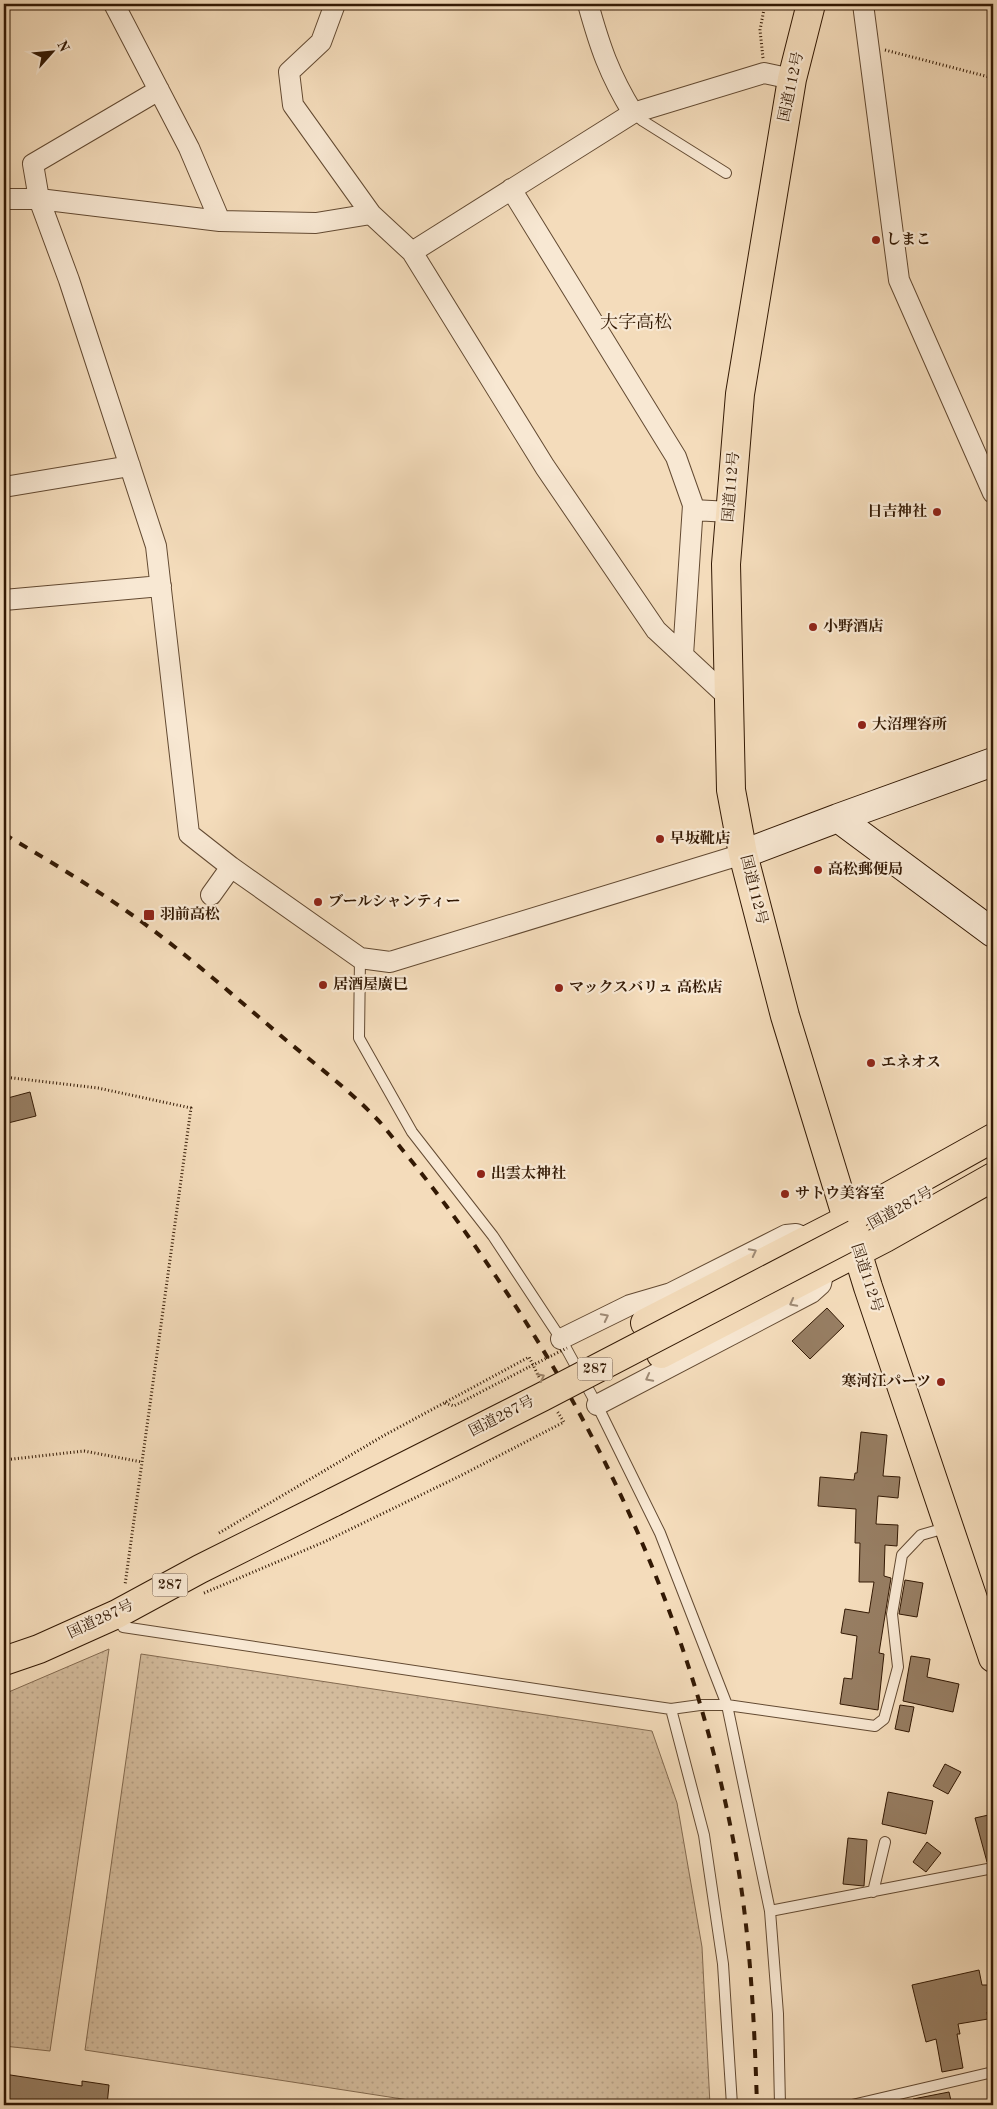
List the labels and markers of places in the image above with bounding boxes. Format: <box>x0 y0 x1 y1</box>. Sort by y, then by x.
place label: しまこ <box>886 232 931 248</box>
marker: しまこ <box>870 234 882 246</box>
place label: 日吉神社 <box>867 503 927 520</box>
marker: 日吉神社 <box>931 506 943 518</box>
place label: 小野酒店 <box>823 618 883 635</box>
marker: 小野酒店 <box>807 621 819 633</box>
place label: 大沼理容所 <box>872 715 947 733</box>
marker: 大沼理容所 <box>856 719 868 731</box>
place label: 早坂靴店 <box>670 830 730 847</box>
marker: 早坂靴店 <box>654 833 666 845</box>
place label: 高松郵便局 <box>828 861 903 878</box>
marker: 高松郵便局 <box>812 864 824 876</box>
place label: ブールシャンティー <box>328 893 460 910</box>
marker: ブールシャンティー <box>312 896 324 908</box>
place label: 羽前高松 <box>160 906 220 923</box>
marker: 羽前高松 <box>142 908 156 922</box>
place label: 居酒屋廣巳 <box>333 976 408 993</box>
marker: 居酒屋廣巳 <box>317 979 329 991</box>
place label: マックスバリュ 高松店 <box>569 979 722 996</box>
marker: マックスバリュ 高松店 <box>553 982 565 994</box>
place label: エネオス <box>881 1053 941 1071</box>
marker: エネオス <box>865 1057 877 1069</box>
place label: 出雲太神社 <box>491 1165 566 1182</box>
marker: 出雲太神社 <box>475 1168 487 1180</box>
place label: サトウ美容室 <box>795 1185 885 1202</box>
marker: サトウ美容室 <box>779 1188 791 1200</box>
place label: 寒河江パーツ <box>842 1372 931 1390</box>
marker: 寒河江パーツ <box>935 1376 947 1388</box>

